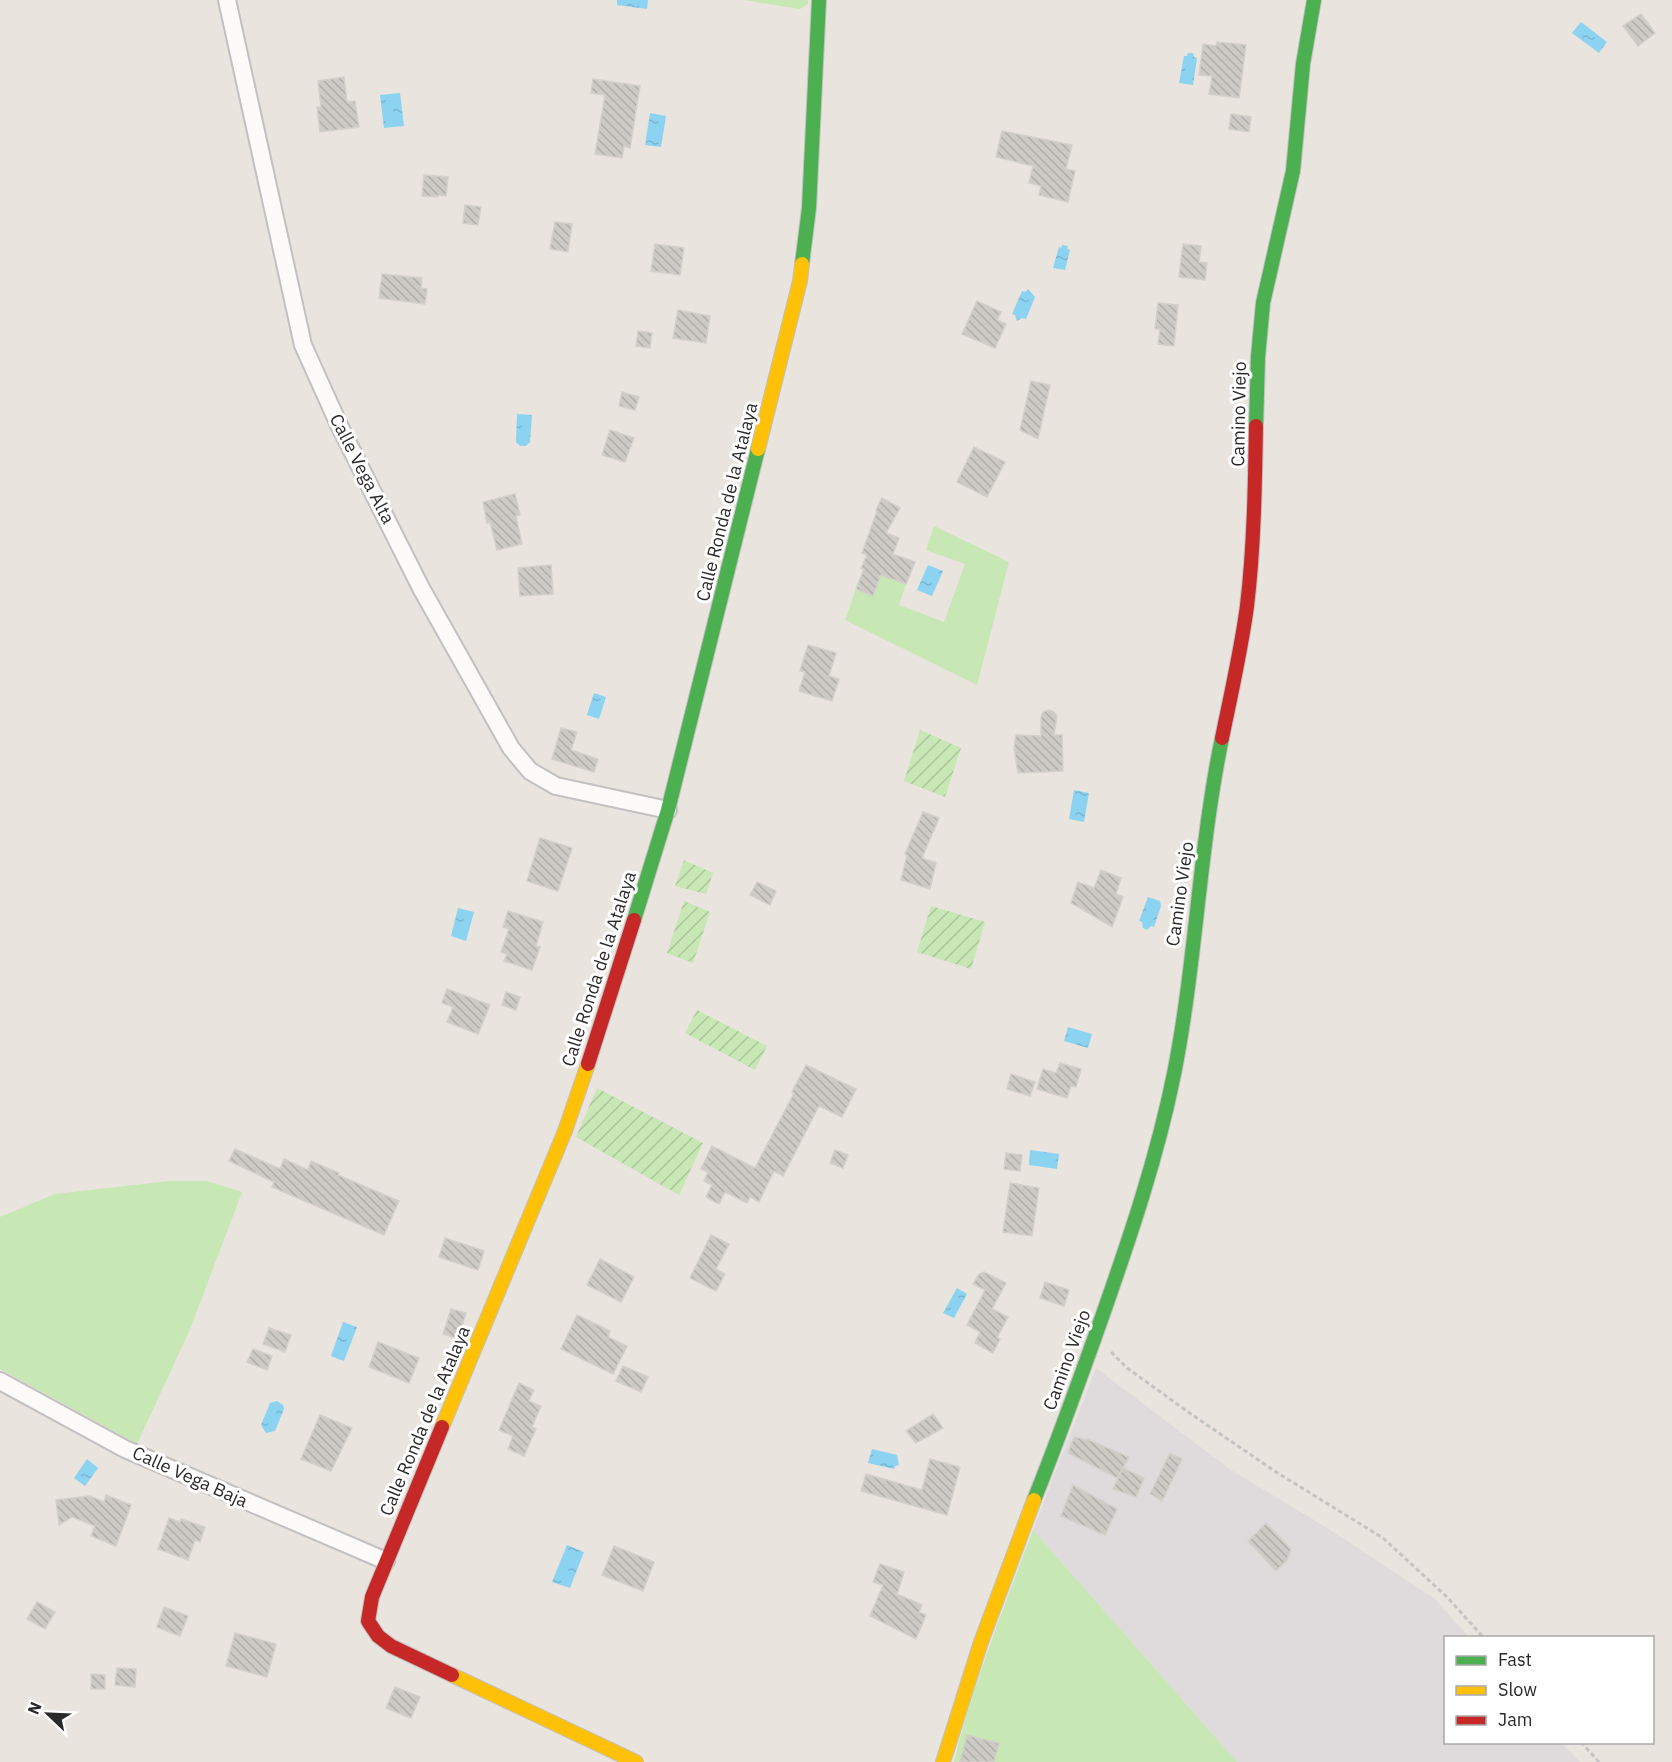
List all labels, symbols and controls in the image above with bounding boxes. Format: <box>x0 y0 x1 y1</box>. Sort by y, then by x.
street label: Camino Viejo <box>1226 361 1251 467</box>
street label: Calle Ronda de la Atalaya <box>691 400 762 604</box>
street label: Calle Vega Alta <box>325 410 400 528</box>
street label: Camino Viejo <box>1161 840 1198 948</box>
street label: Calle Ronda de la Atalaya <box>556 868 641 1069</box>
street label: Camino Viejo <box>1038 1306 1095 1413</box>
street label: Calle Ronda de la Atalaya <box>374 1322 475 1519</box>
street label: Calle Vega Baja <box>129 1441 252 1512</box>
legend <box>1444 1636 1654 1744</box>
text: Fast <box>1498 1648 1532 1671</box>
text: Slow <box>1498 1678 1537 1701</box>
north arrow <box>18 1684 78 1744</box>
text: N <box>23 1699 46 1717</box>
text: Jam <box>1498 1708 1533 1731</box>

